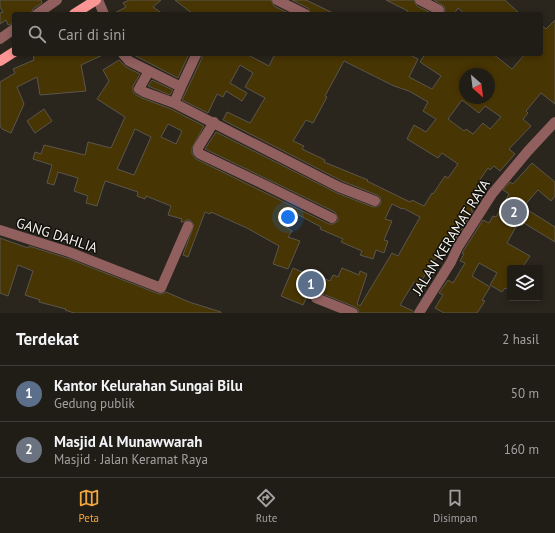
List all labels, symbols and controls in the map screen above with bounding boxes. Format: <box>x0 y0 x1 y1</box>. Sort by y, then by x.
search box <box>12 12 543 56</box>
icon: search <box>26 23 48 45</box>
text: Cari di sini <box>58 25 126 44</box>
north arrow <box>459 68 495 104</box>
street label: JALAN KERAMAT RAYA <box>408 175 494 299</box>
pin: 2 <box>501 197 527 227</box>
your location <box>278 207 298 227</box>
street label: GANG DAHLIA <box>14 213 101 257</box>
map controls <box>507 265 543 301</box>
button: layers <box>507 265 543 301</box>
pin: 1 <box>298 269 324 299</box>
text: Terdekat <box>16 328 79 350</box>
text: 2 hasil <box>502 331 539 348</box>
text: Kantor Kelurahan Sungai Bilu <box>54 376 243 395</box>
text: 1 <box>25 385 33 402</box>
text: 50 m <box>511 385 539 402</box>
text: Gedung publik <box>54 395 135 412</box>
text: Masjid Al Munawwarah <box>54 432 202 451</box>
text: 2 <box>25 441 33 458</box>
text: 160 m <box>504 441 539 458</box>
text: Masjid · Jalan Keramat Raya <box>54 451 208 468</box>
tab: Peta <box>78 487 100 525</box>
tab: Rute <box>255 487 277 525</box>
tab: Disimpan <box>433 487 477 525</box>

